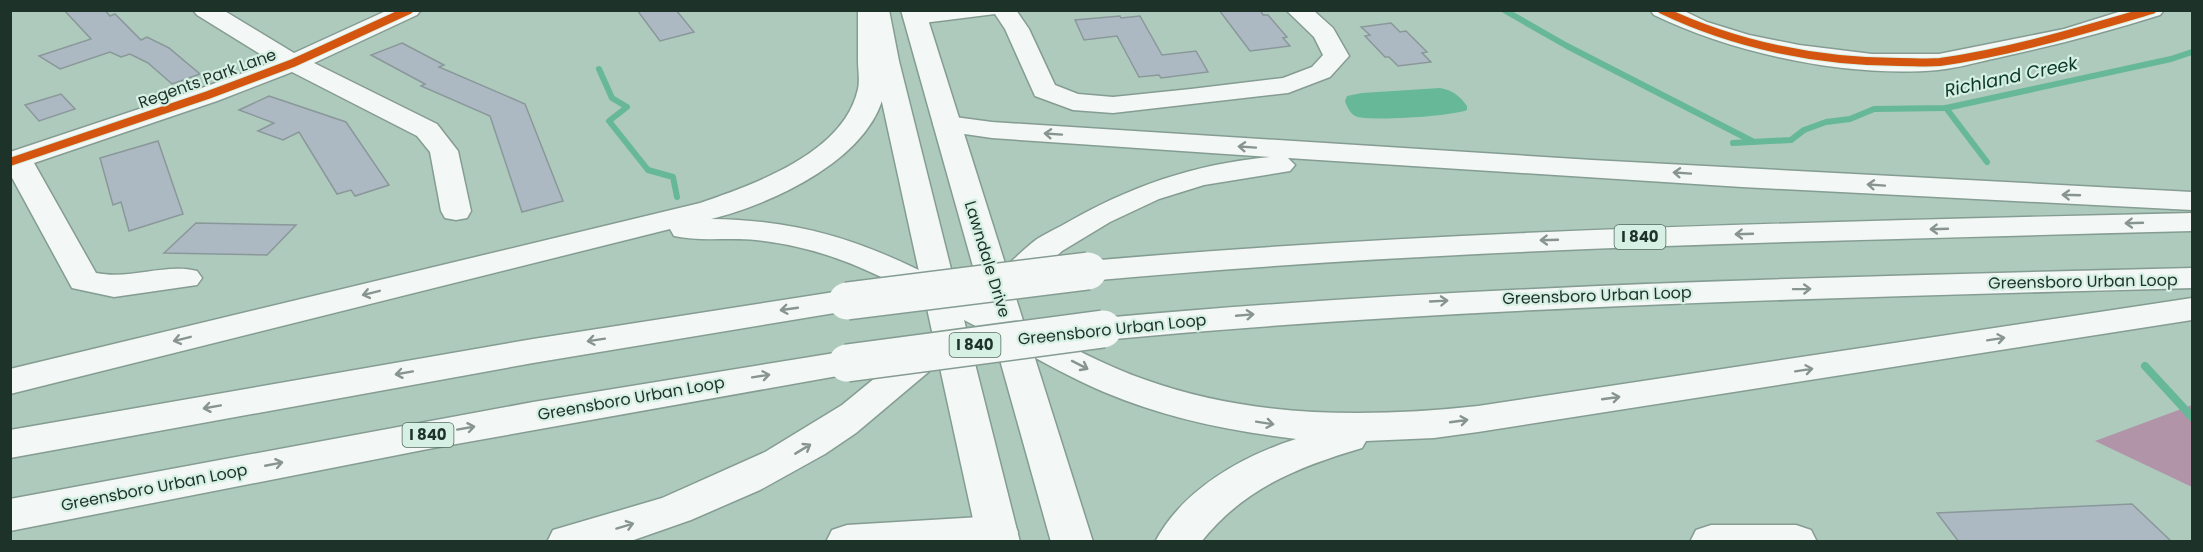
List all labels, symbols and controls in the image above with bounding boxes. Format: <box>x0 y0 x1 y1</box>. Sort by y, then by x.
street label: Regents Park Lane <box>135 43 280 114</box>
water label: Richland Creek <box>1942 50 2081 103</box>
one-way arrow <box>1043 128 1063 139</box>
one-way arrow <box>1238 142 1258 153</box>
one-way arrow <box>1672 167 1692 178</box>
one-way arrow <box>1867 180 1887 191</box>
one-way arrow <box>2062 190 2082 201</box>
street label: Lawndale Drive <box>959 198 1016 320</box>
one-way arrow <box>2125 218 2145 229</box>
one-way arrow <box>1930 223 1950 234</box>
road number: I 840 <box>1614 225 1666 249</box>
one-way arrow <box>1735 228 1755 240</box>
one-way arrow <box>1540 234 1560 246</box>
street label: Greensboro Urban Loop <box>1988 268 2178 295</box>
street label: Greensboro Urban Loop <box>1502 281 1692 310</box>
one-way arrow <box>1792 283 1812 294</box>
one-way arrow <box>362 287 381 299</box>
one-way arrow <box>1429 296 1449 307</box>
one-way arrow <box>780 304 799 315</box>
street label: Greensboro Urban Loop <box>1017 308 1208 351</box>
one-way arrow <box>1234 309 1254 320</box>
road number: I 840 <box>950 333 1000 357</box>
one-way arrow <box>1986 333 2006 344</box>
one-way arrow <box>172 334 191 346</box>
one-way arrow <box>587 334 607 345</box>
one-way arrow <box>1070 360 1088 371</box>
one-way arrow <box>1793 365 1813 376</box>
one-way arrow <box>395 368 415 379</box>
one-way arrow <box>751 370 771 381</box>
street label: Greensboro Urban Loop <box>536 371 727 426</box>
one-way arrow <box>1600 393 1620 404</box>
one-way arrow <box>203 402 223 413</box>
one-way arrow <box>1449 416 1469 427</box>
one-way arrow <box>1255 417 1274 428</box>
one-way arrow <box>455 422 475 433</box>
road number: I 840 <box>402 423 454 447</box>
one-way arrow <box>794 443 811 455</box>
street label: Greensboro Urban Loop <box>59 458 249 517</box>
one-way arrow <box>264 458 283 469</box>
one-way arrow <box>615 520 634 532</box>

